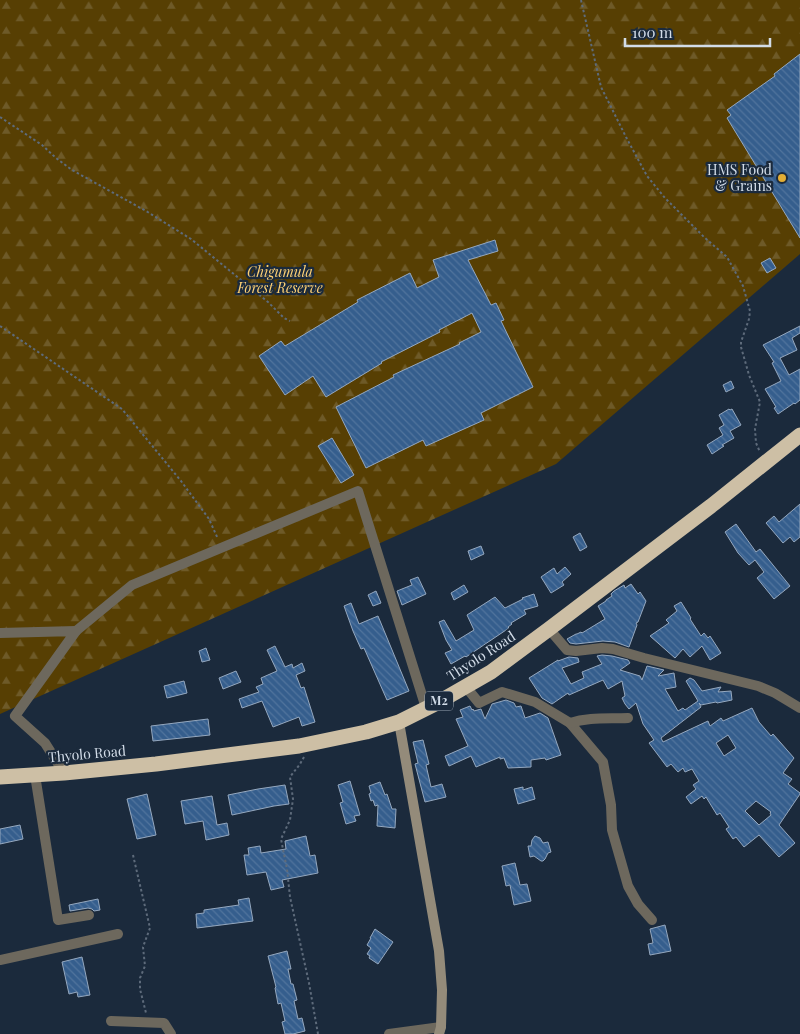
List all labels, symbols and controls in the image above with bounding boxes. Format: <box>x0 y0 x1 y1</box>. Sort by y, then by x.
scale bar <box>625 15 770 47</box>
text: 100 m <box>632 22 673 42</box>
place label: HMS Food & Grains <box>707 160 772 195</box>
marker: HMS Food & Grains <box>776 172 788 184</box>
park label: Chigumula Forest Reserve <box>236 262 323 297</box>
street label: Thyolo Road <box>443 626 519 685</box>
road number: M2 <box>425 691 453 710</box>
street label: Thyolo Road <box>47 741 127 766</box>

